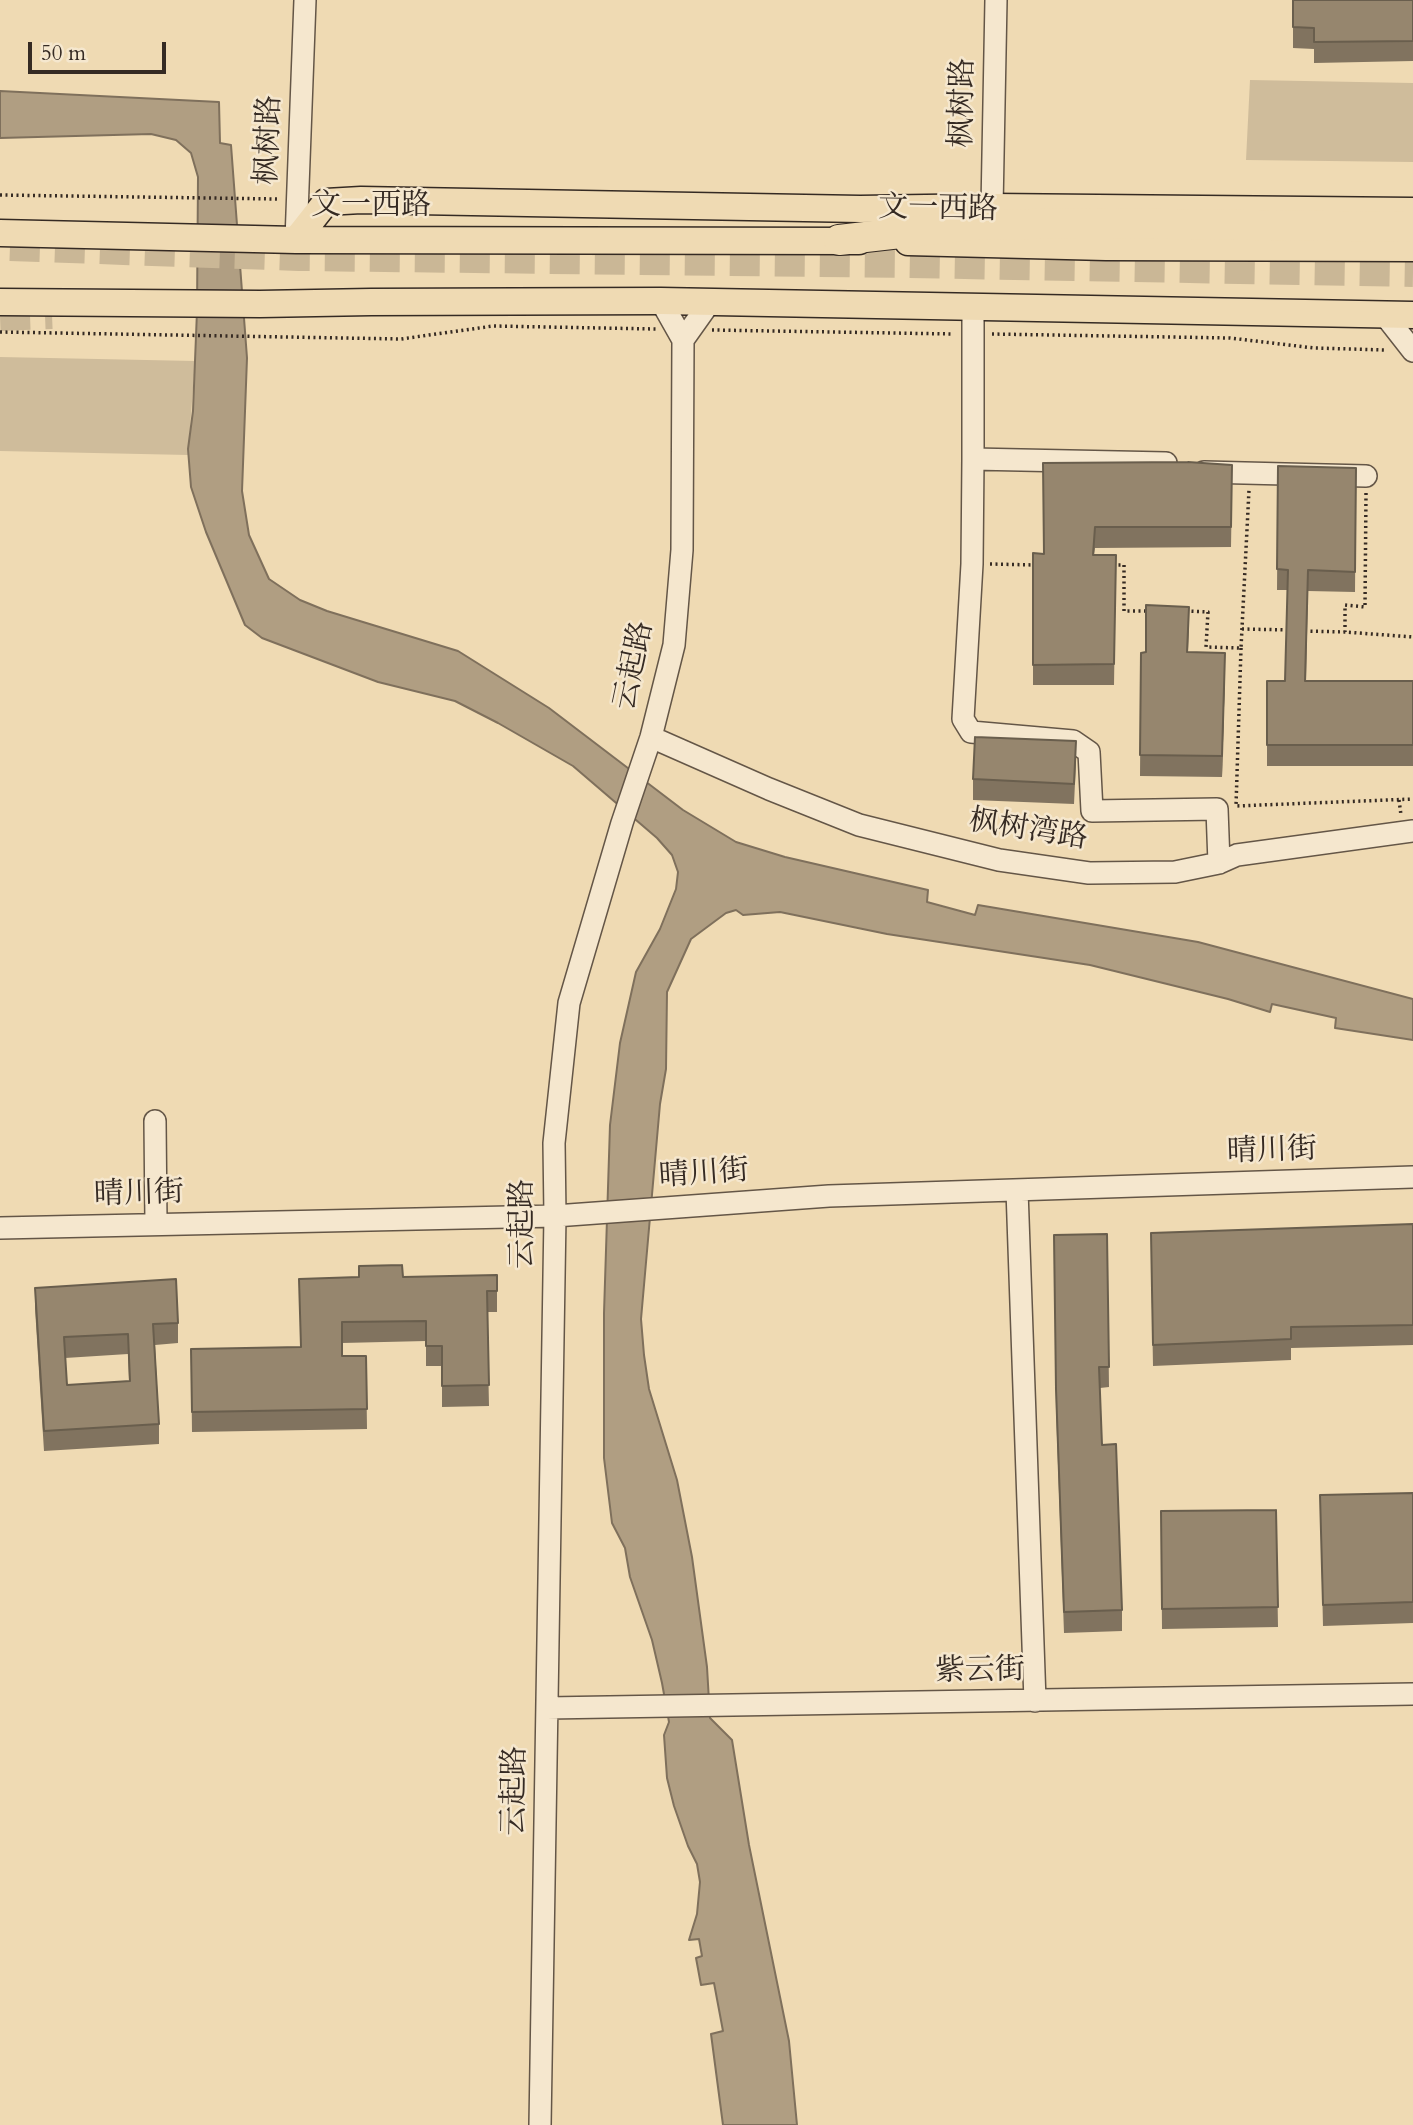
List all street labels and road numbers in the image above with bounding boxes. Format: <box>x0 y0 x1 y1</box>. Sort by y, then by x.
street label: 枫树路 <box>945 58 983 148</box>
street label: 枫树路 <box>250 94 290 186</box>
street label: 文一西路 <box>311 189 431 225</box>
street label: 文一西路 <box>878 191 998 229</box>
street label: 云起路 <box>608 618 662 714</box>
street label: 枫树湾路 <box>966 804 1090 858</box>
street label: 晴川街 <box>1226 1132 1318 1172</box>
street label: 晴川街 <box>658 1154 750 1196</box>
street label: 晴川街 <box>93 1175 185 1215</box>
street label: 云起路 <box>506 1179 542 1269</box>
street label: 紫云街 <box>935 1653 1025 1691</box>
street label: 云起路 <box>497 1746 535 1836</box>

